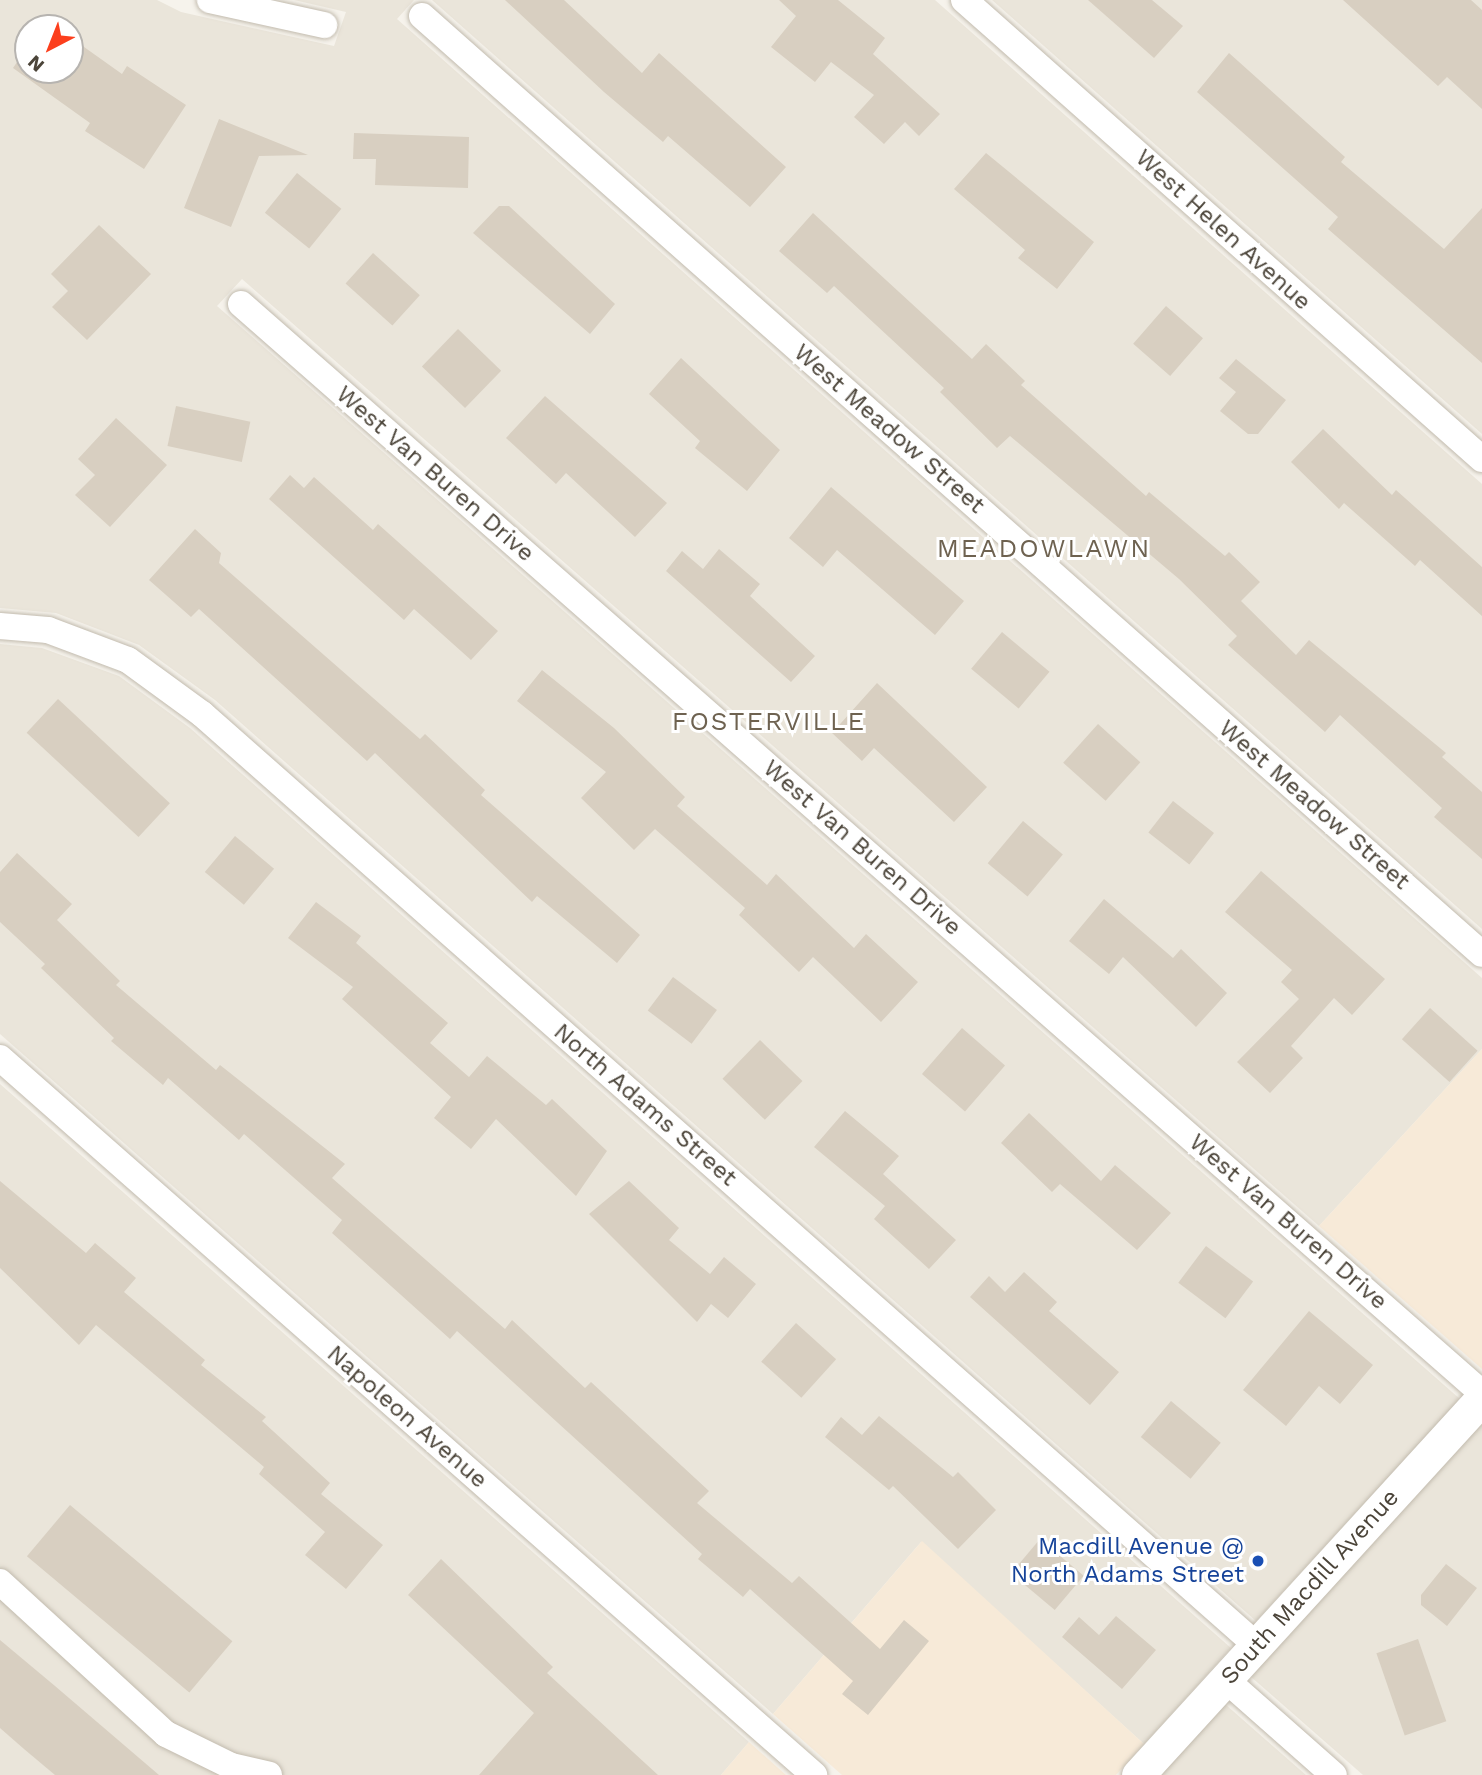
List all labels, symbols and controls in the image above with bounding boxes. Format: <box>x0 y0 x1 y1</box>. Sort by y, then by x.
north arrow <box>14 14 84 84</box>
text: N <box>23 50 49 77</box>
street label: West Helen Avenue <box>1129 143 1317 317</box>
street label: West Meadow Street <box>787 338 991 520</box>
street label: West Van Buren Drive <box>330 380 540 568</box>
district label: MEADOWLAWN <box>938 533 1150 565</box>
district label: FOSTERVILLE <box>673 706 865 738</box>
street label: West Meadow Street <box>1212 714 1416 896</box>
street label: West Van Buren Drive <box>757 754 967 942</box>
street label: North Adams Street <box>547 1017 743 1193</box>
street label: West Van Buren Drive <box>1183 1128 1393 1316</box>
street label: Napoleon Avenue <box>321 1339 493 1495</box>
street label: South Macdill Avenue <box>1214 1483 1406 1691</box>
place label: Macdill Avenue @ North Adams Street <box>1010 1533 1244 1589</box>
marker: Macdill Avenue @ North Adams Street <box>1250 1553 1266 1569</box>

